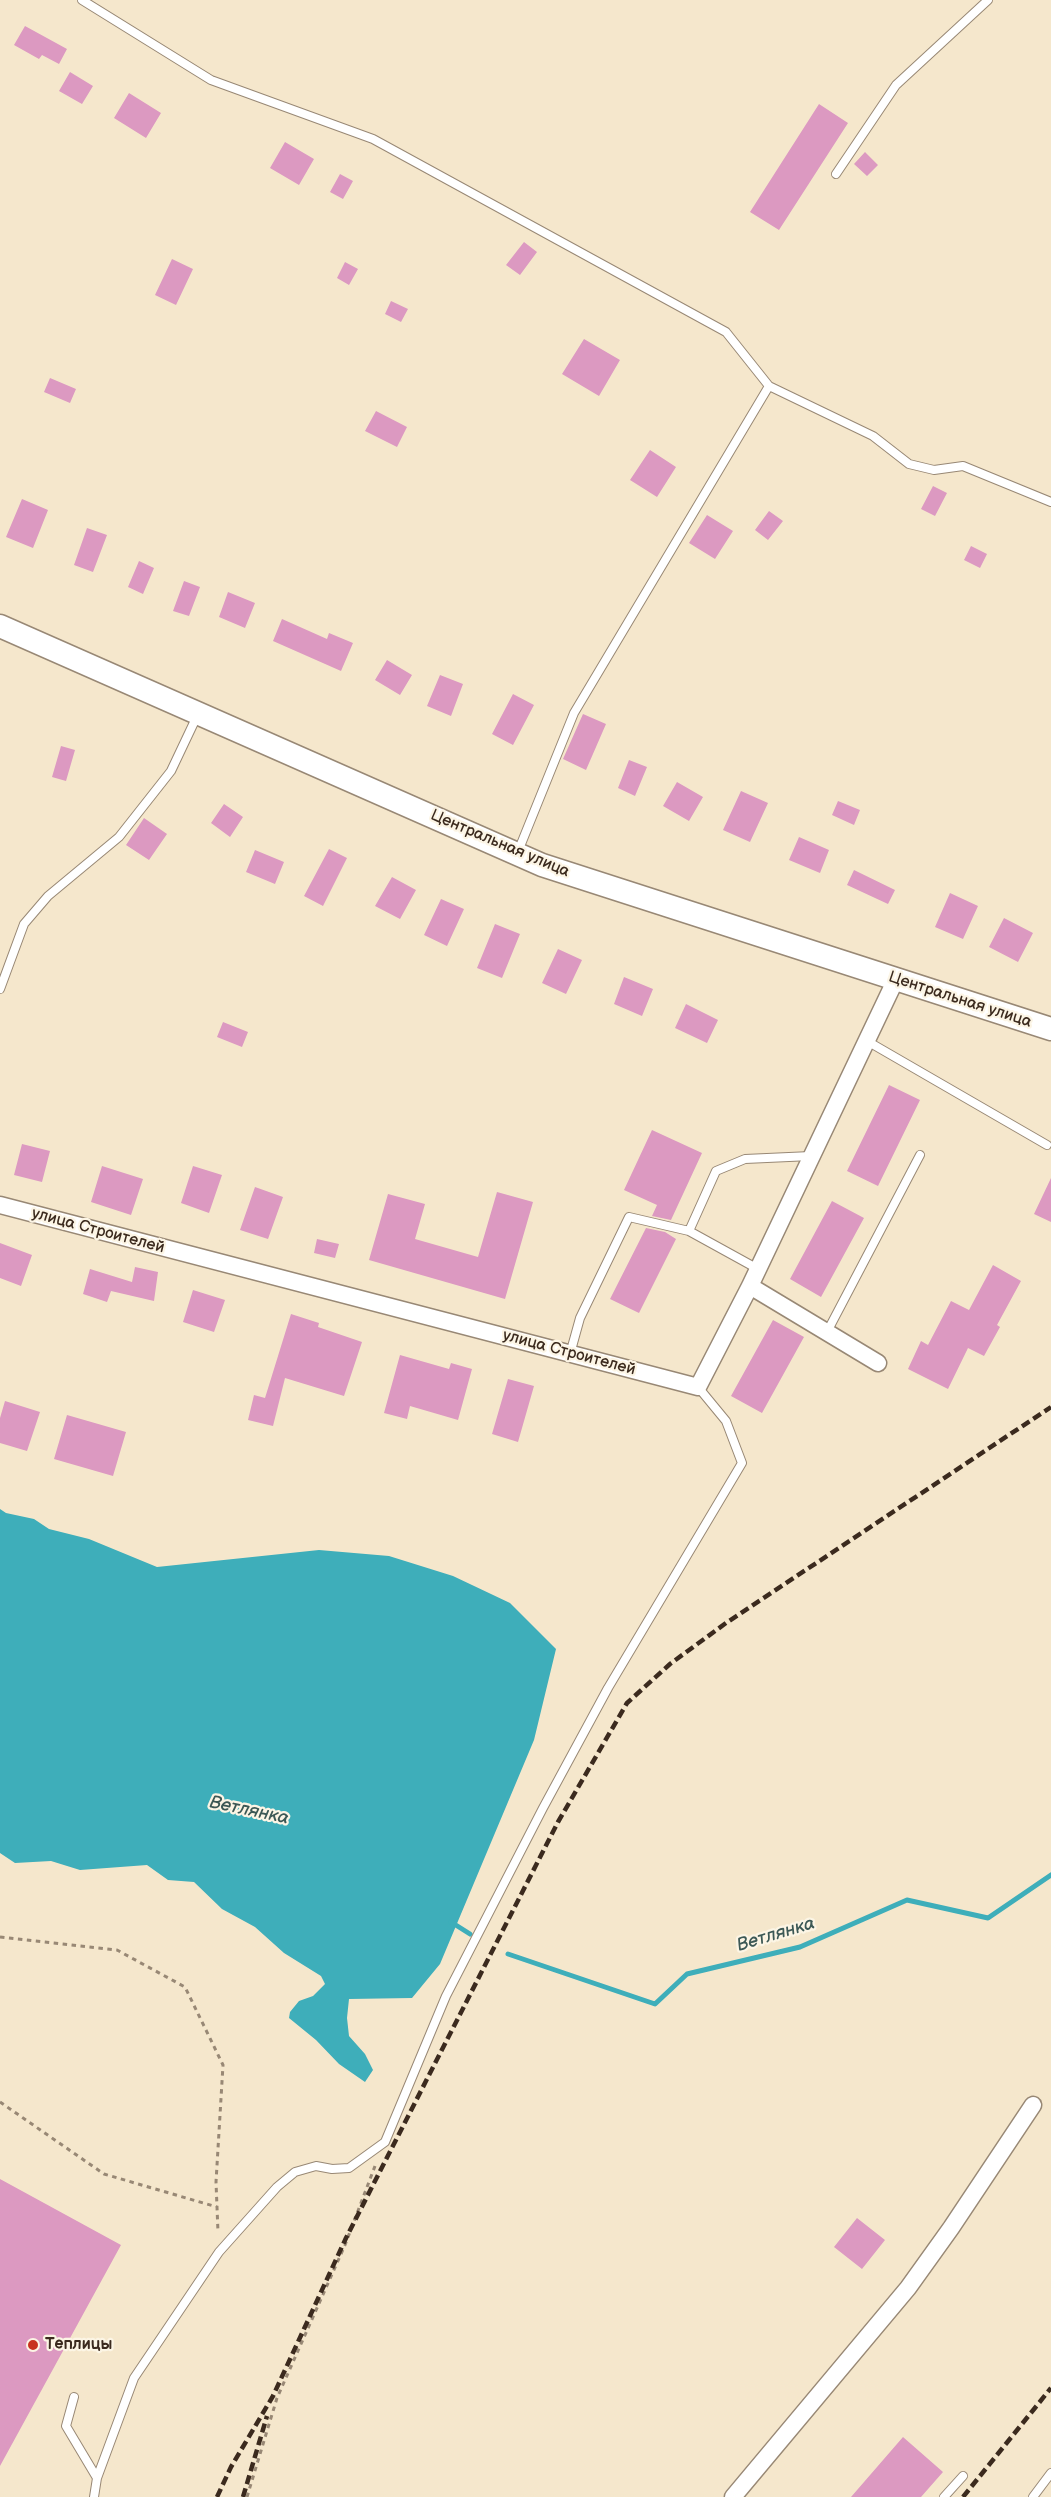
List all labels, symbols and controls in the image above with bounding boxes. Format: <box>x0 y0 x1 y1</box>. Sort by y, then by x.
street label: Центральная улица <box>428 806 572 882</box>
street label: Центральная улица <box>886 968 1034 1032</box>
street label: улица Строителей <box>30 1204 166 1258</box>
street label: улица Строителей <box>501 1326 637 1380</box>
water label: Ветлянка <box>207 1792 291 1830</box>
water label: Ветлянка <box>734 1913 818 1957</box>
place label: Теплицы <box>45 2335 112 2355</box>
marker: Теплицы <box>26 2338 40 2352</box>

